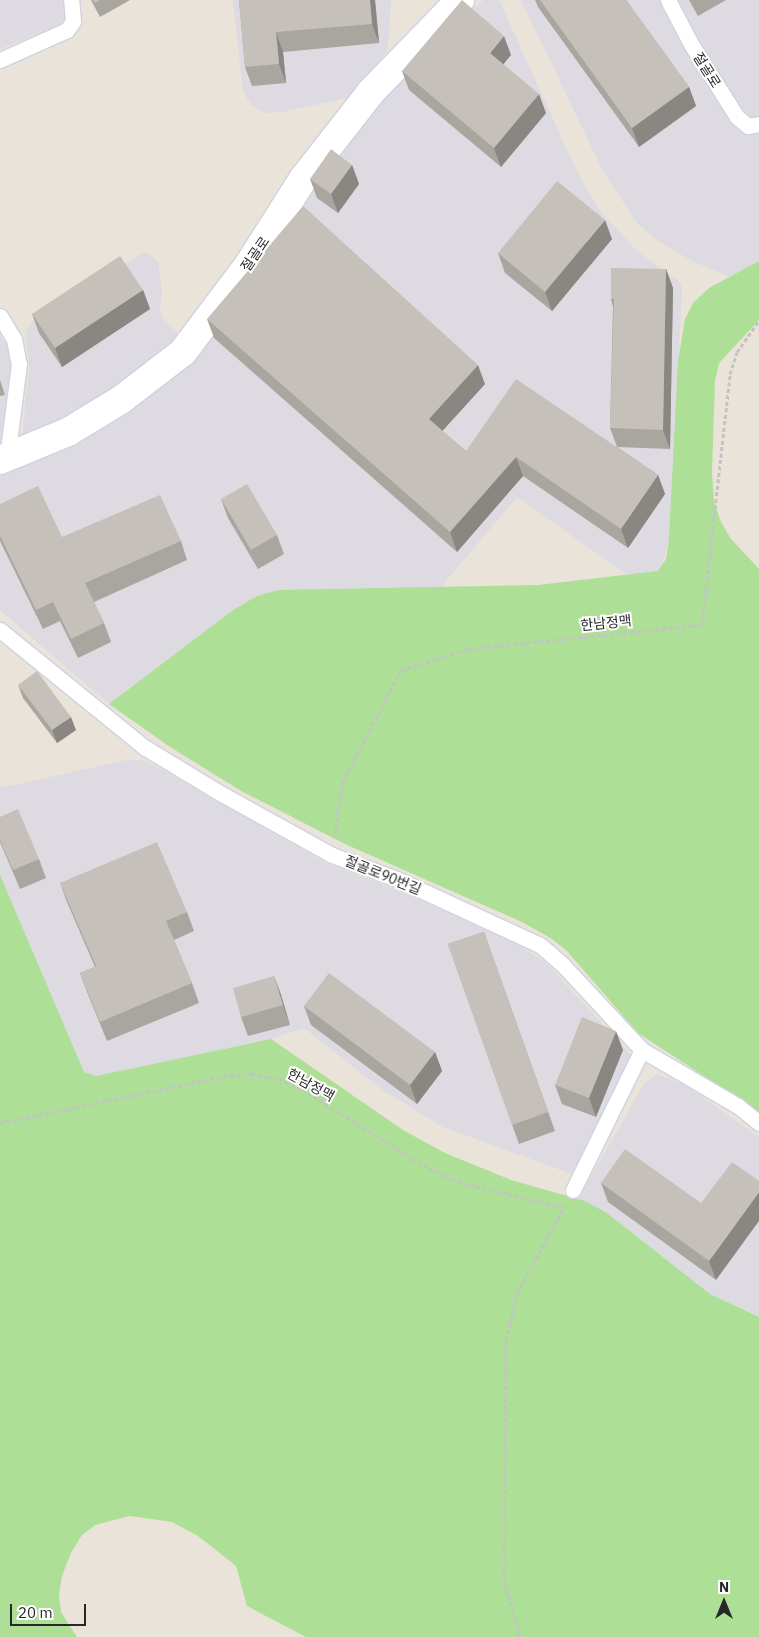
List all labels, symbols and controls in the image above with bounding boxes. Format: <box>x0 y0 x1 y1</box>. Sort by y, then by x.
street label: 절골로 <box>690 49 724 91</box>
street label: 절골로 <box>237 233 273 275</box>
street label: 한남정맥 <box>580 612 632 634</box>
street label: 절골로90번길 <box>342 852 424 898</box>
street label: 한남정맥 <box>284 1065 338 1105</box>
north arrow <box>699 1577 749 1627</box>
text: N <box>719 1578 729 1596</box>
scale bar <box>12 1594 89 1626</box>
text: 20 m <box>18 1603 53 1622</box>

